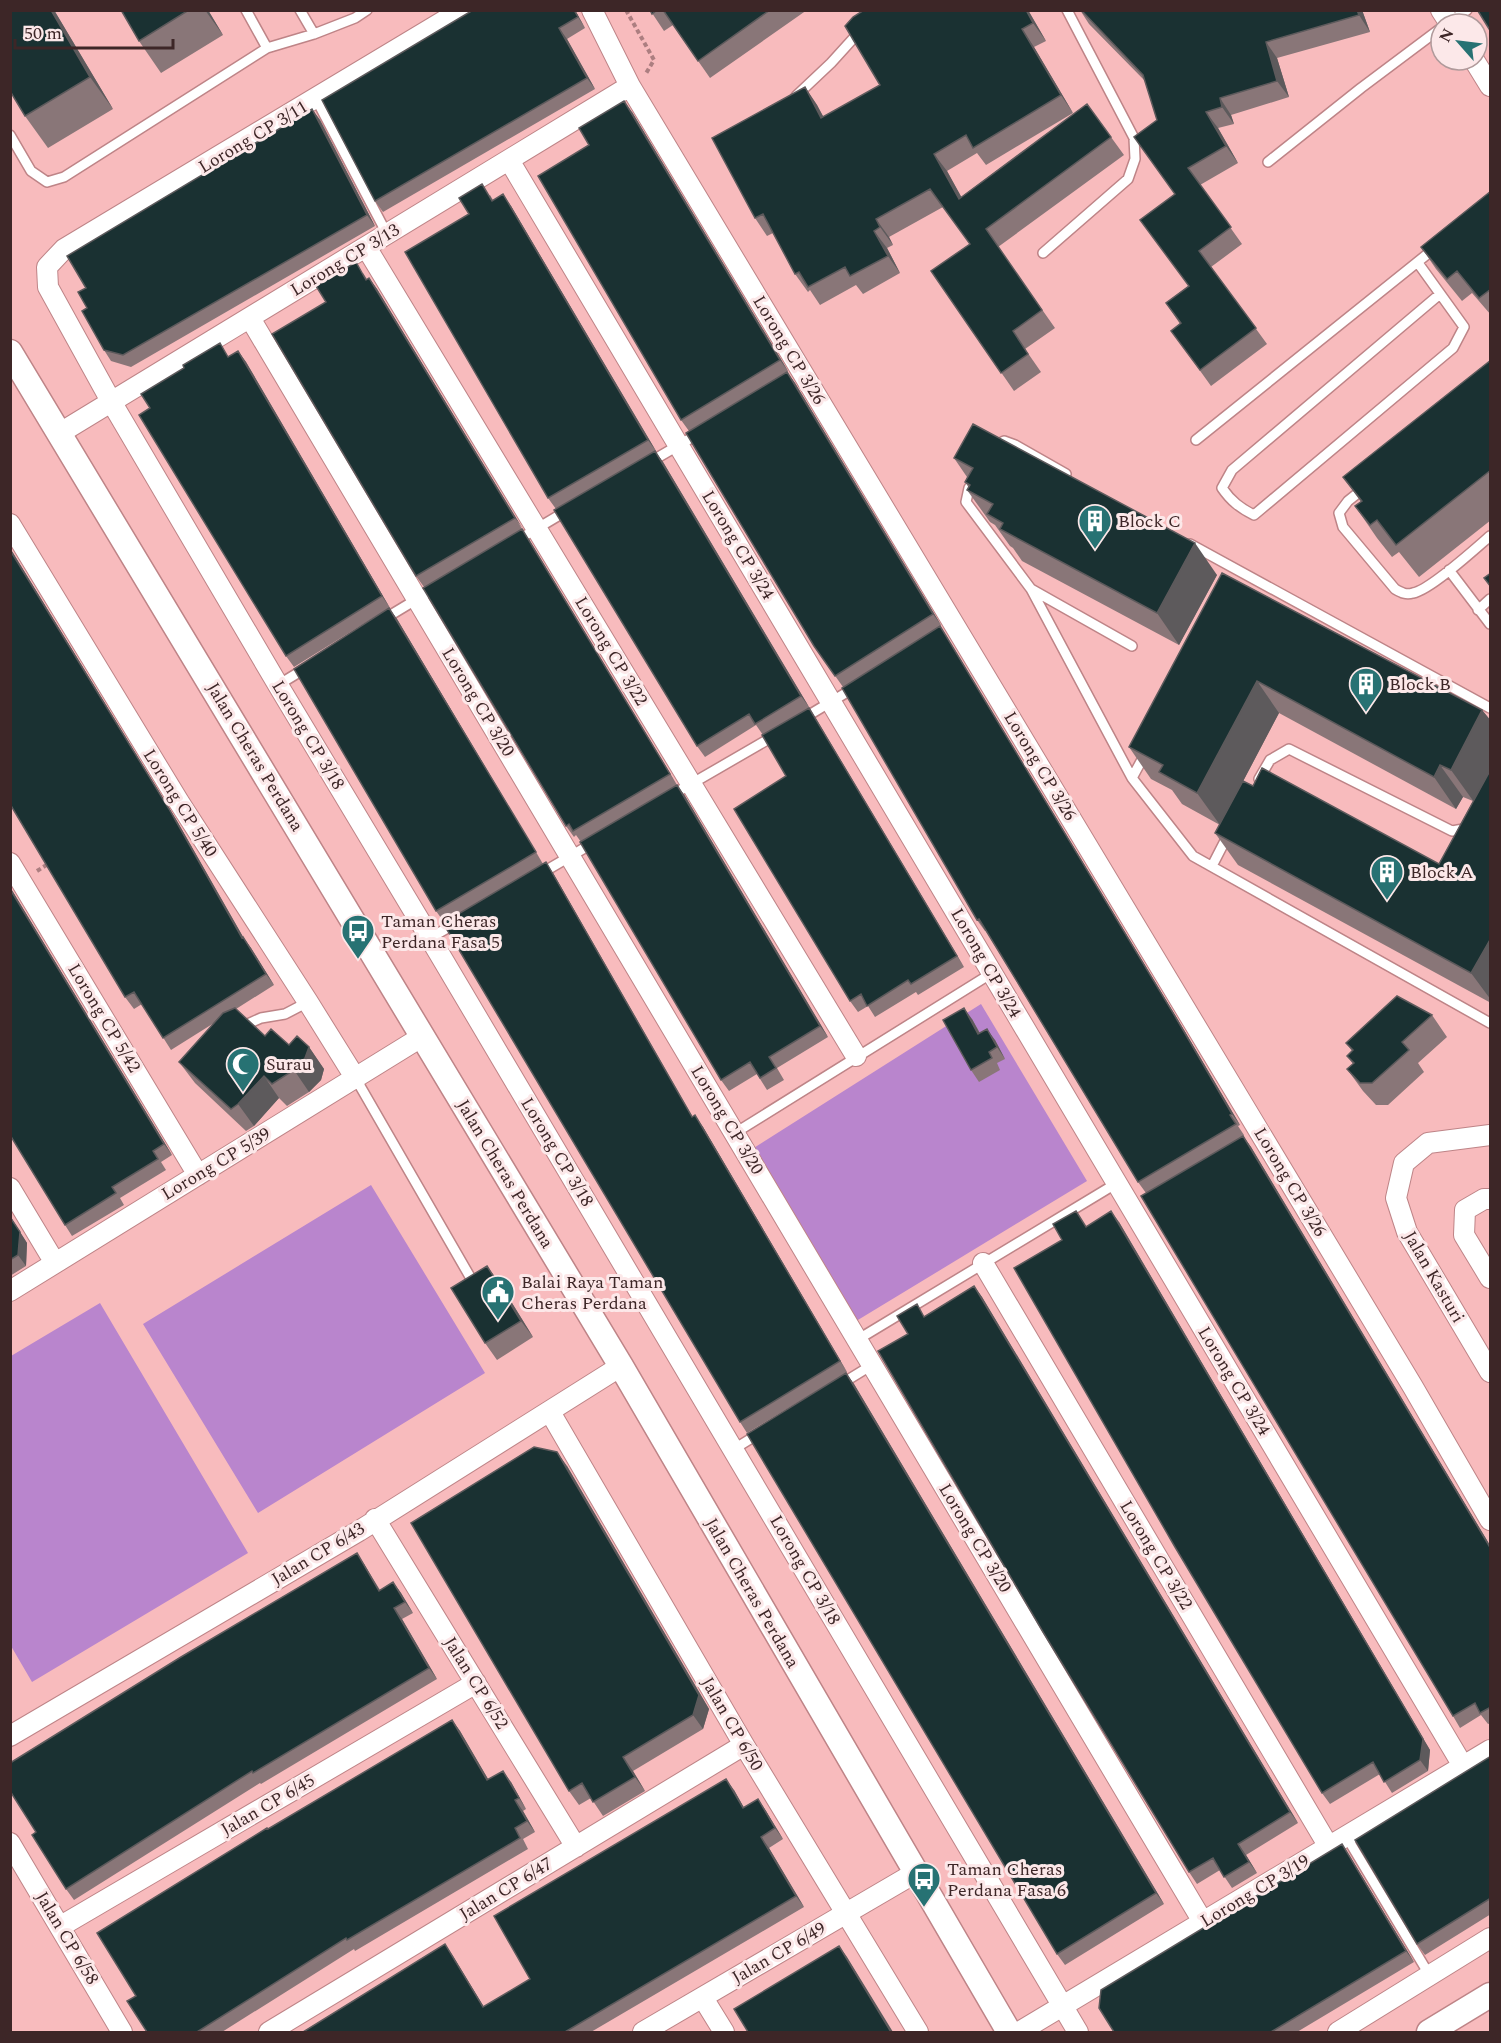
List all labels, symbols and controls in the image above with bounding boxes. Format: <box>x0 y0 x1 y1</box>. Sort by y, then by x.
scale bar <box>15 12 172 50</box>
north arrow <box>1429 12 1489 72</box>
text: 50 m <box>24 20 62 47</box>
text: N <box>1433 24 1460 47</box>
street label: Lorong CP 3/11 <box>193 94 313 180</box>
street label: Lorong CP 3/13 <box>285 217 405 303</box>
street label: Lorong CP 3/26 <box>746 290 832 410</box>
street label: Lorong CP 3/24 <box>695 485 781 605</box>
building icon: Block C <box>1077 503 1113 550</box>
place label: Block C <box>1118 508 1181 535</box>
street label: Lorong CP 3/22 <box>568 591 654 711</box>
street label: Lorong CP 3/20 <box>435 642 521 762</box>
building icon: Block B <box>1348 666 1384 713</box>
place label: Block B <box>1389 671 1451 698</box>
street label: Lorong CP 3/18 <box>265 675 351 795</box>
street label: Jalan Cheras Perdana <box>200 677 310 837</box>
street label: Lorong CP 3/26 <box>997 706 1083 826</box>
street label: Lorong CP 5/40 <box>136 744 224 862</box>
building icon: Block A <box>1369 854 1405 901</box>
place label: Block A <box>1410 859 1473 886</box>
street label: Lorong CP 3/24 <box>944 903 1028 1023</box>
place label: Taman Cheras Perdana Fasa 5 <box>381 908 500 956</box>
bus stop icon: Taman Cheras Perdana Fasa 5 <box>340 913 376 960</box>
street label: Lorong CP 5/42 <box>61 958 147 1078</box>
mosque icon: Surau <box>225 1046 261 1093</box>
place label: Surau <box>266 1051 312 1078</box>
street label: Lorong CP 3/20 <box>684 1060 770 1180</box>
street label: Lorong CP 3/18 <box>514 1092 600 1212</box>
street label: Jalan Cheras Perdana <box>450 1094 560 1254</box>
street label: Lorong CP 5/39 <box>156 1121 276 1207</box>
street label: Lorong CP 3/26 <box>1247 1122 1333 1242</box>
street label: Jalan Kasturi <box>1397 1226 1471 1328</box>
place label: Balai Raya Taman Cheras Perdana <box>521 1269 663 1317</box>
public building icon: Balai Raya Taman Cheras Perdana <box>480 1274 516 1321</box>
street label: Lorong CP 3/24 <box>1191 1321 1277 1441</box>
street label: Lorong CP 3/20 <box>932 1478 1018 1598</box>
street label: Lorong CP 3/22 <box>1113 1495 1199 1615</box>
street label: Lorong CP 3/18 <box>763 1510 847 1630</box>
street label: Jalan Cheras Perdana <box>698 1513 806 1674</box>
street label: Jalan CP 6/43 <box>266 1515 370 1593</box>
street label: Jalan CP 6/52 <box>437 1631 515 1735</box>
street label: Jalan CP 6/50 <box>694 1672 770 1776</box>
street label: Jalan CP 6/45 <box>216 1767 320 1843</box>
street label: Lorong CP 3/19 <box>1195 1848 1315 1934</box>
street label: Jalan CP 6/47 <box>454 1850 558 1928</box>
place label: Taman Cheras Perdana Fasa 6 <box>947 1856 1066 1904</box>
bus stop icon: Taman Cheras Perdana Fasa 6 <box>906 1861 942 1908</box>
street label: Jalan CP 6/58 <box>28 1886 106 1990</box>
street label: Jalan CP 6/49 <box>727 1915 831 1991</box>

